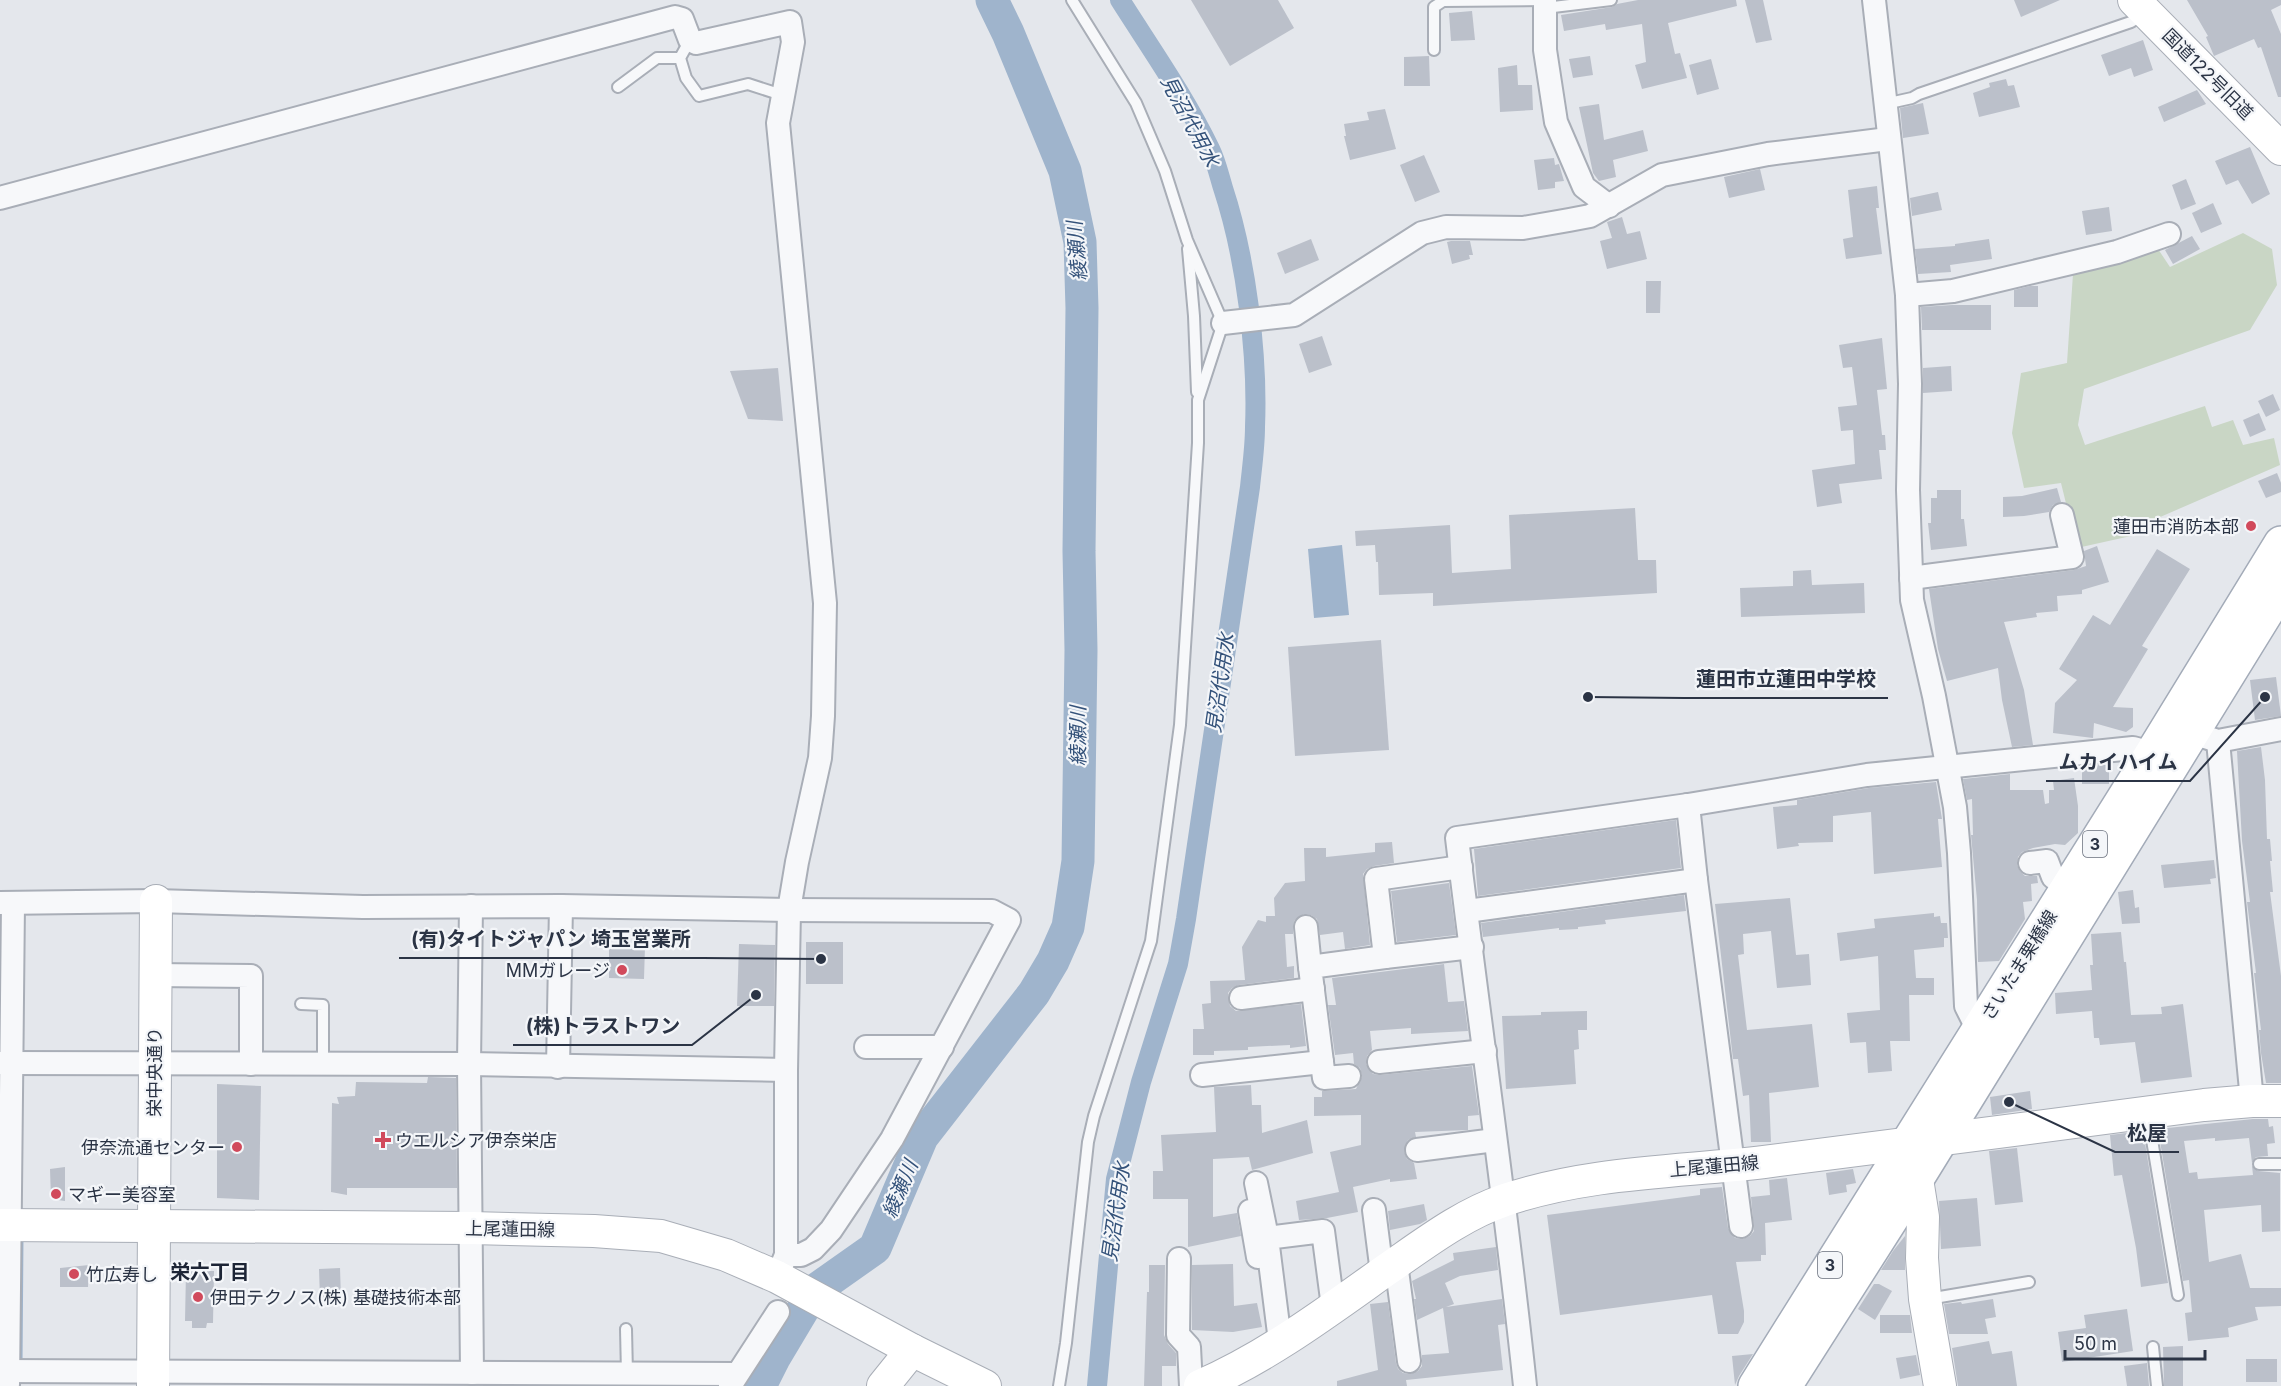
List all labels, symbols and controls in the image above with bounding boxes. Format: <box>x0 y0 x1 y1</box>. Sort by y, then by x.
street label: 国道122号旧道 <box>2158 24 2258 124</box>
water label: 見沼代用水 <box>1156 71 1225 173</box>
water label: 綾瀬川 <box>1062 218 1092 282</box>
place label: 蓮田市消防本部 <box>2113 516 2239 537</box>
marker: 蓮田市消防本部 <box>2244 519 2258 533</box>
water label: 見沼代用水 <box>1201 630 1239 734</box>
callout: 蓮田市立蓮田中学校 <box>1684 660 1888 698</box>
text: 蓮田市立蓮田中学校 <box>1696 667 1876 691</box>
water label: 綾瀬川 <box>1066 704 1090 766</box>
callout: ムカイハイム <box>2046 743 2190 781</box>
text: ムカイハイム <box>2059 750 2177 774</box>
road number: 3 <box>2083 831 2107 857</box>
street label: さいたま栗橋線 <box>1977 906 2061 1024</box>
callout: (有)タイトジャパン 埼玉営業所 <box>399 920 703 958</box>
text: (有)タイトジャパン 埼玉営業所 <box>411 927 691 951</box>
place label: MMガレージ <box>506 960 610 981</box>
marker: MMガレージ <box>615 963 629 977</box>
callout: (株)トラストワン <box>513 1007 692 1045</box>
text: (株)トラストワン <box>526 1014 680 1038</box>
street label: 栄中央通り <box>144 1027 165 1117</box>
callout: 松屋 <box>2115 1114 2179 1152</box>
text: 松屋 <box>2127 1121 2167 1145</box>
place label: ウエルシア伊奈栄店 <box>395 1130 557 1151</box>
marker: ウエルシア伊奈栄店 <box>376 1133 390 1147</box>
place label: 伊奈流通センター <box>81 1137 225 1158</box>
marker: 伊奈流通センター <box>230 1140 244 1154</box>
street label: 上尾蓮田線 <box>1668 1152 1760 1180</box>
water label: 綾瀬川 <box>877 1155 924 1221</box>
water label: 見沼代用水 <box>1097 1159 1135 1263</box>
place label: マギー美容室 <box>68 1184 176 1205</box>
marker: マギー美容室 <box>49 1187 63 1201</box>
street label: 上尾蓮田線 <box>465 1218 555 1240</box>
road number: 3 <box>1818 1252 1842 1278</box>
district label: 栄六丁目 <box>170 1260 250 1284</box>
place label: 竹広寿し <box>86 1264 158 1285</box>
marker: 竹広寿し <box>67 1267 81 1281</box>
place label: 伊田テクノス(株) 基礎技術本部 <box>210 1287 461 1308</box>
marker: 伊田テクノス(株) 基礎技術本部 <box>191 1290 205 1304</box>
scale bar <box>2065 1323 2204 1361</box>
text: 50 m <box>2074 1333 2117 1354</box>

